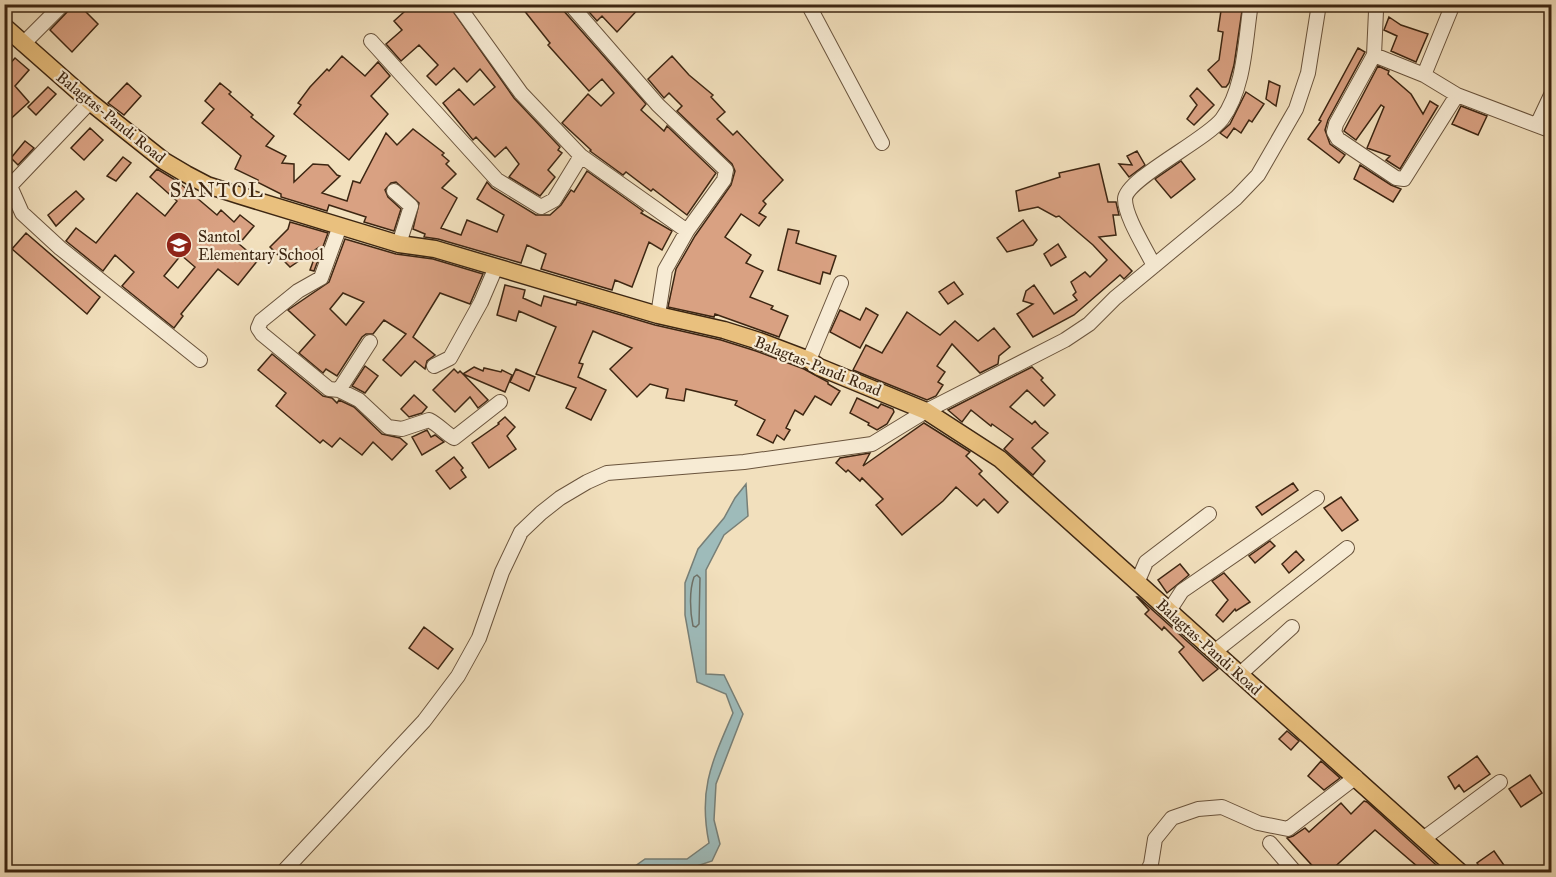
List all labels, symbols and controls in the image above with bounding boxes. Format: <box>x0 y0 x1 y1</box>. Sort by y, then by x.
street label: Balagtas-Pandi Road <box>52 67 169 168</box>
district label: SANTOL <box>170 178 264 202</box>
place label: Santol Elementary School <box>198 227 324 264</box>
school or university icon: Santol Elementary School <box>164 230 194 260</box>
street label: Balagtas-Pandi Road <box>751 332 884 401</box>
street label: Balagtas-Pandi Road <box>1152 595 1266 700</box>

